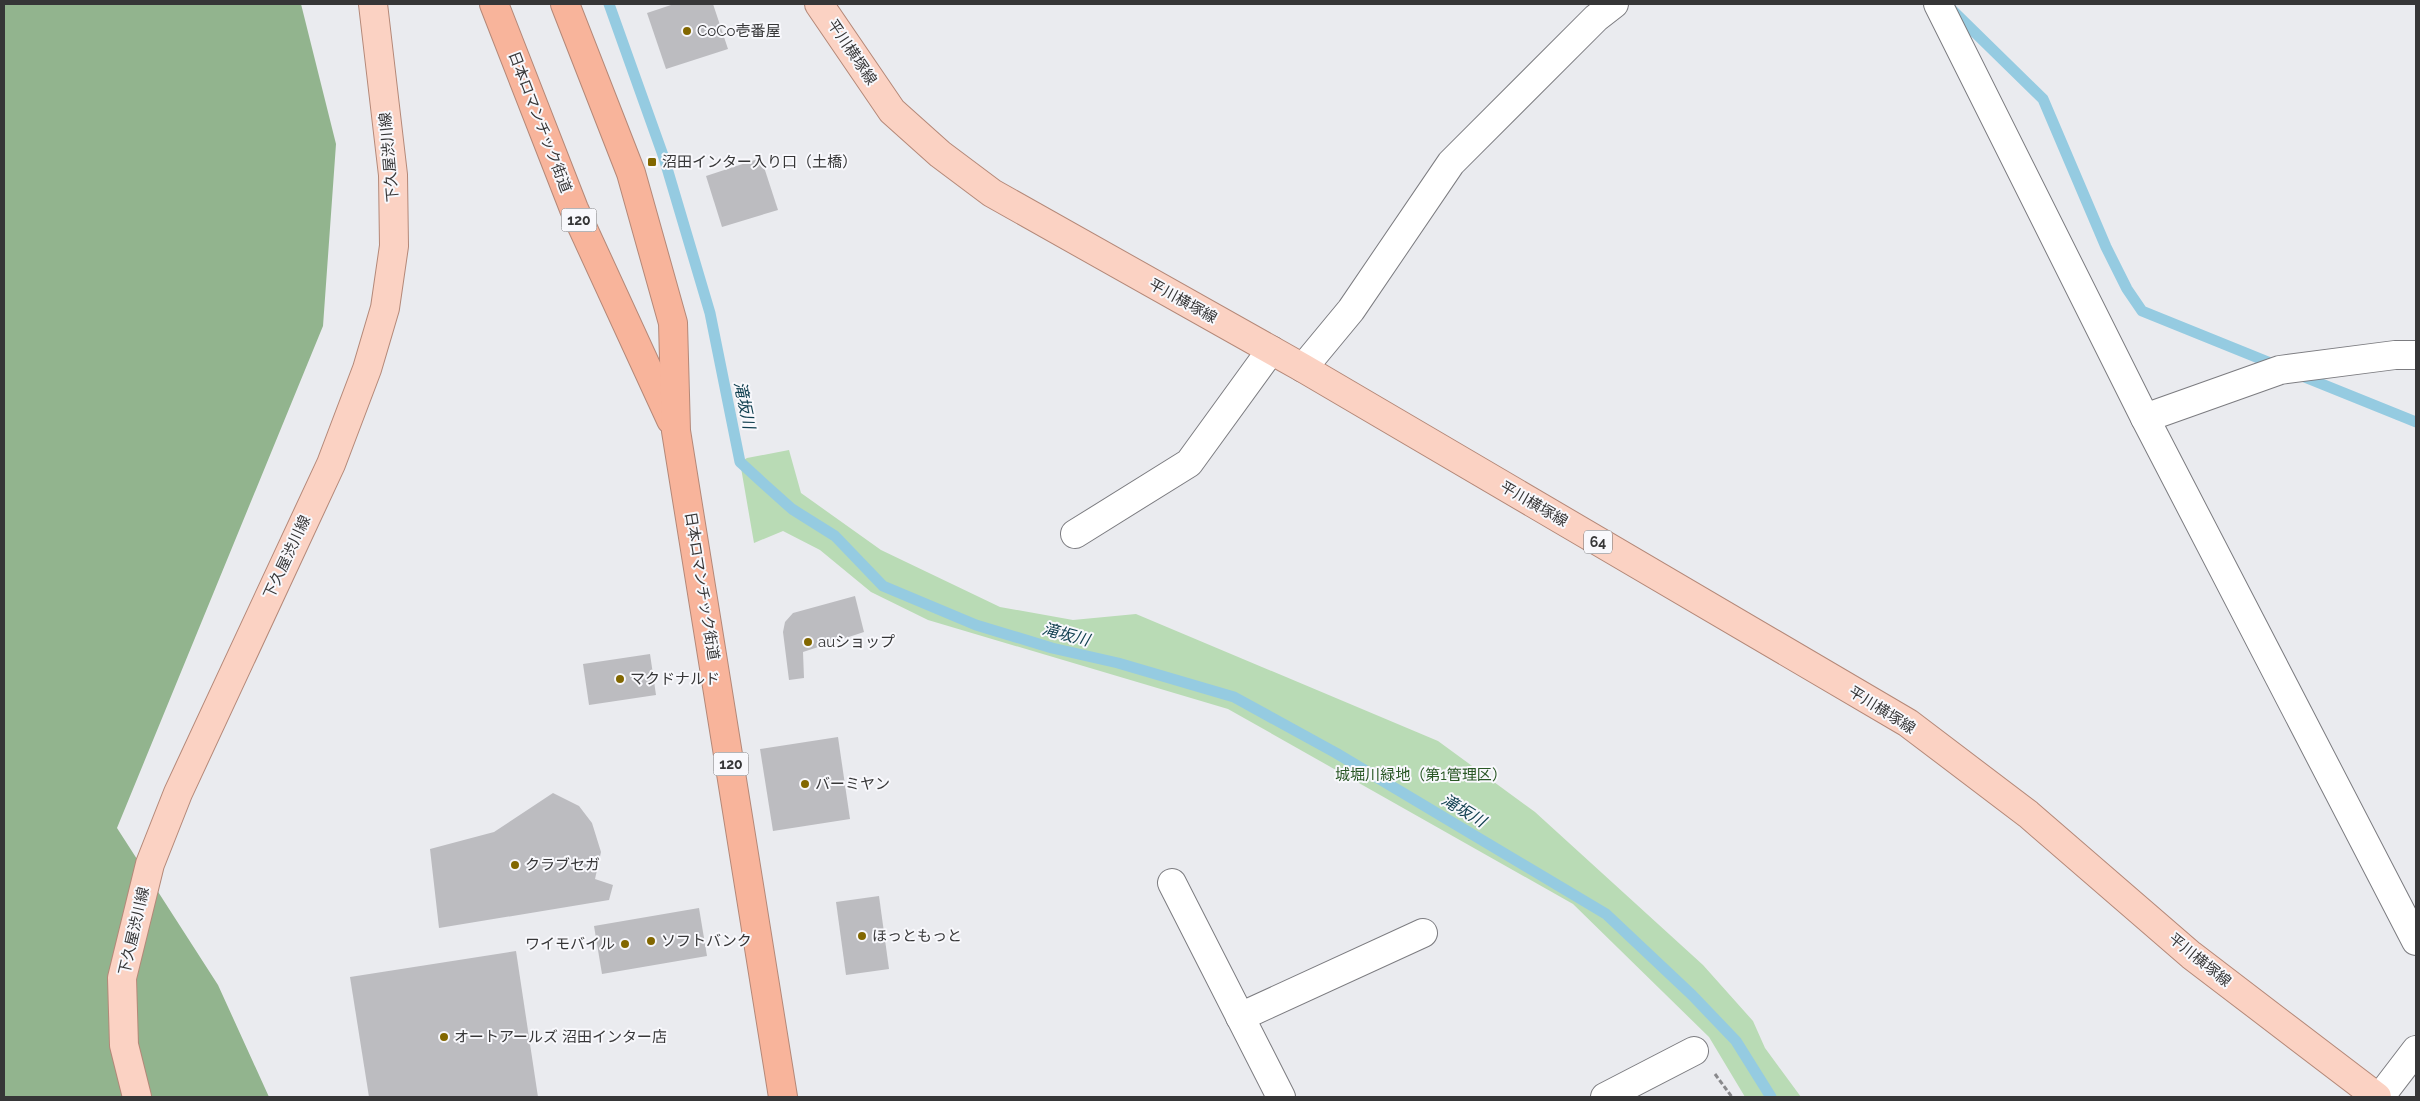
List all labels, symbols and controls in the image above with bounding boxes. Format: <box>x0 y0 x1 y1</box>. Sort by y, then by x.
street label: 平川横塚線 <box>824 16 880 88</box>
place label: CoCo壱番屋 <box>697 22 780 40</box>
marker: CoCo壱番屋 <box>681 25 693 37</box>
street label: 日本ロマンチック街道 <box>505 49 575 195</box>
street label: 下久屋渋川線 <box>376 111 402 203</box>
place label: 沼田インター入り口（土橋） <box>662 153 857 171</box>
marker: 沼田インター入り口（土橋） <box>646 156 658 168</box>
road number: 120 <box>562 208 596 232</box>
street label: 平川横塚線 <box>1146 275 1220 327</box>
water label: 滝坂川 <box>730 380 759 433</box>
street label: 平川横塚線 <box>1497 477 1571 531</box>
street label: 日本ロマンチック街道 <box>681 511 723 661</box>
street label: 下久屋渋川線 <box>260 512 314 602</box>
road number: 64 <box>1584 530 1612 554</box>
water label: 滝坂川 <box>1040 619 1093 650</box>
place label: auショップ <box>818 633 895 651</box>
marker: auショップ <box>802 636 814 648</box>
place label: マクドナルド <box>630 670 720 688</box>
marker: マクドナルド <box>614 673 626 685</box>
street label: 平川横塚線 <box>1845 682 1919 738</box>
road number: 120 <box>714 752 748 776</box>
park label: 城堀川緑地（第1管理区） <box>1335 766 1507 784</box>
place label: バーミヤン <box>815 775 890 793</box>
marker: バーミヤン <box>799 778 811 790</box>
water label: 滝坂川 <box>1438 790 1491 832</box>
place label: クラブセガ <box>525 856 600 874</box>
marker: クラブセガ <box>509 859 521 871</box>
street label: 下久屋渋川線 <box>115 885 153 977</box>
place label: ほっともっと <box>872 927 962 945</box>
street label: 平川横塚線 <box>2165 929 2235 991</box>
marker: ほっともっと <box>856 930 868 942</box>
place label: ソフトバンク <box>661 932 752 950</box>
place label: ワイモバイル <box>525 935 615 953</box>
marker: ソフトバンク <box>645 935 657 947</box>
marker: ワイモバイル <box>619 938 631 950</box>
place label: オートアールズ 沼田インター店 <box>454 1028 667 1046</box>
marker: オートアールズ 沼田インター店 <box>438 1031 450 1043</box>

